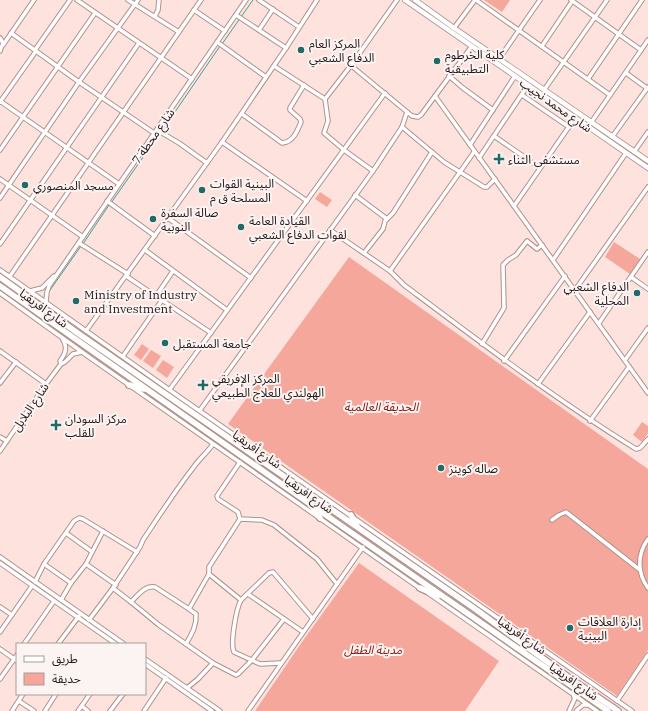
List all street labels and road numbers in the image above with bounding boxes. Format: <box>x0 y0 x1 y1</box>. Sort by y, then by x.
street label: شارع محمد نجيب <box>516 75 595 137</box>
street label: شارع محطة 7 <box>128 105 179 168</box>
street label: شارع افريقيا <box>16 285 71 332</box>
street label: شارع البلابل <box>8 380 53 435</box>
street label: شارع أفريقيا <box>229 427 284 473</box>
street label: شارع افريقيا <box>280 472 336 518</box>
street label: شارع أفريقيا <box>494 613 549 659</box>
street label: شارع افريقيا <box>545 659 601 705</box>

